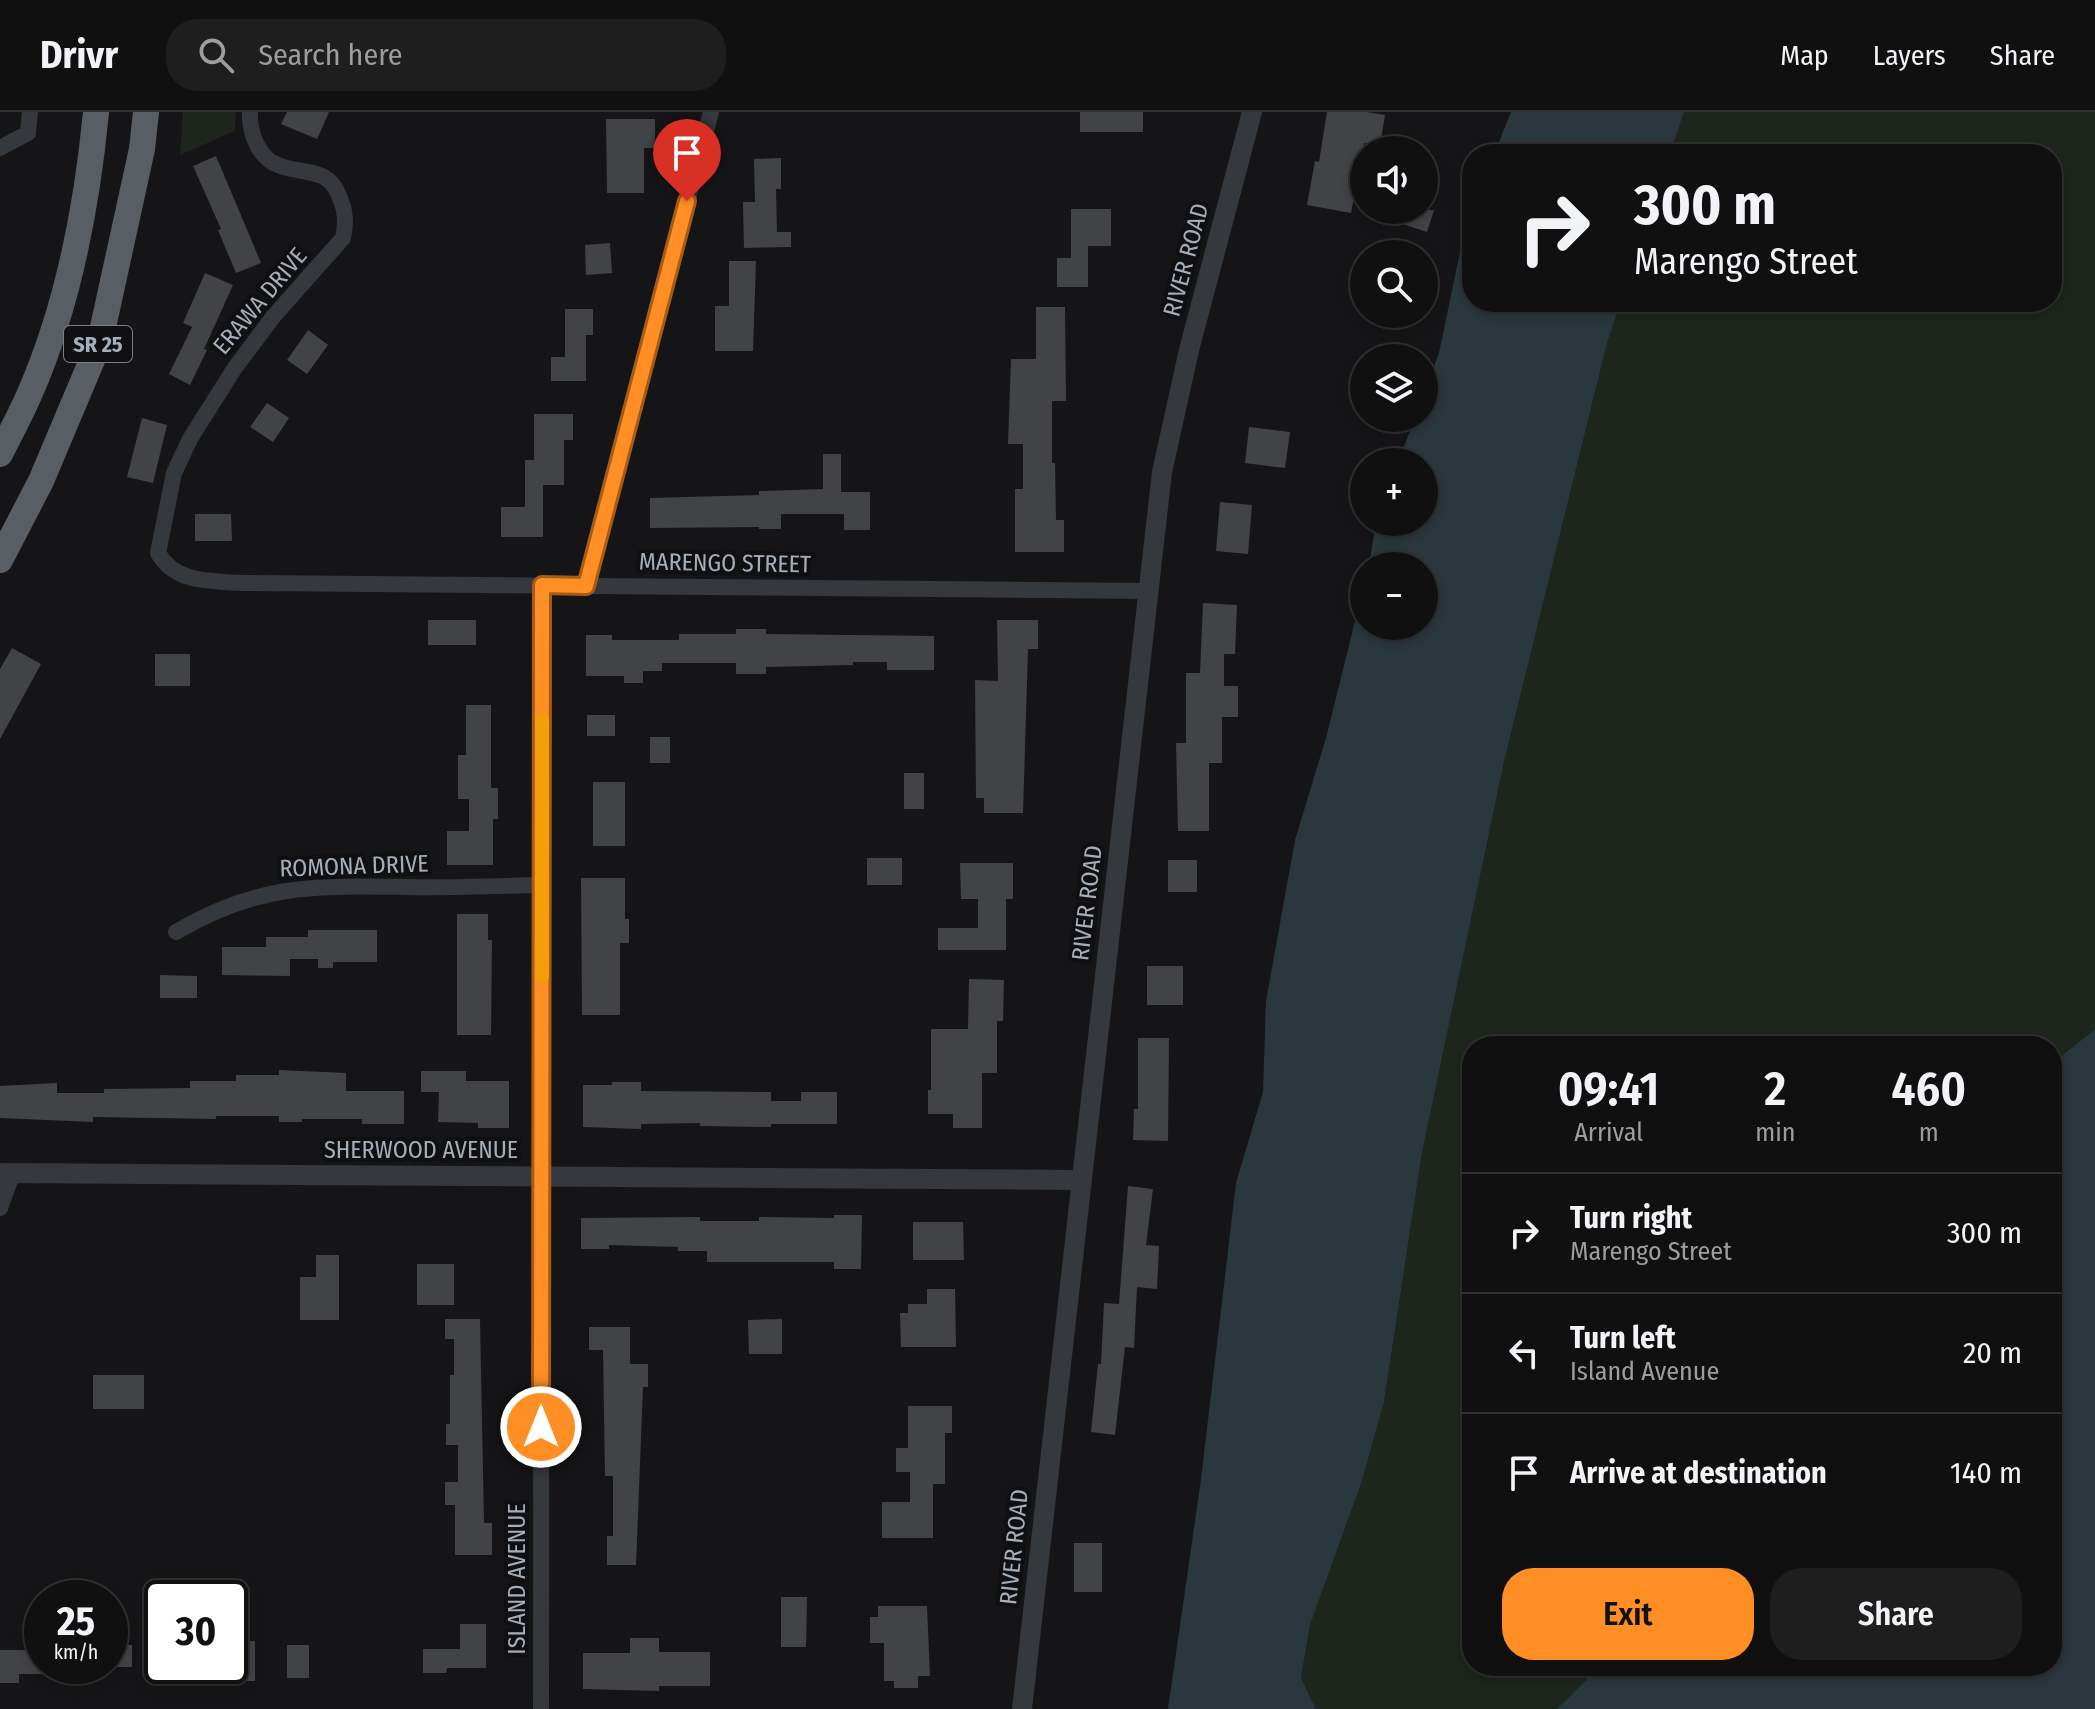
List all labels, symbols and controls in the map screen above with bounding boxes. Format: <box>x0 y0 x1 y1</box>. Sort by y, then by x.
search box <box>166 19 726 91</box>
text: Drivr <box>40 32 118 78</box>
icon: search <box>194 33 238 77</box>
text: Search here <box>258 37 403 73</box>
text: Map <box>1780 39 1829 72</box>
text: Layers <box>1873 39 1946 72</box>
text: Share <box>1990 39 2055 72</box>
pin <box>653 119 721 201</box>
icon: arrive <box>665 131 709 175</box>
map controls <box>1350 136 1438 640</box>
button: sound <box>1350 136 1438 224</box>
text: 300 m <box>1634 172 1776 239</box>
icon: right <box>1502 176 1606 280</box>
street label: RIVER ROAD <box>1157 200 1215 320</box>
button: search <box>1350 240 1438 328</box>
text: Marengo Street <box>1634 240 1858 284</box>
street label: ERAWA DRIVE <box>207 242 313 360</box>
road number: SR 25 <box>64 326 132 362</box>
button: layers <box>1350 344 1438 432</box>
button: + <box>1350 448 1438 536</box>
street label: MARENGO STREET <box>639 547 811 579</box>
button: − <box>1350 552 1438 640</box>
street label: RIVER ROAD <box>1066 844 1108 962</box>
street label: ROMONA DRIVE <box>279 849 429 883</box>
text: 09:41 <box>1558 1060 1660 1118</box>
text: 2 <box>1764 1060 1786 1118</box>
text: 460 <box>1891 1060 1966 1118</box>
text: Arrival <box>1574 1117 1643 1148</box>
text: min <box>1755 1117 1796 1148</box>
text: m <box>1919 1117 1939 1148</box>
street label: SHERWOOD AVENUE <box>324 1136 518 1164</box>
text: Turn right <box>1570 1200 1692 1236</box>
icon: right <box>1502 1211 1546 1255</box>
text: 300 m <box>1947 1215 2022 1251</box>
text: Marengo Street <box>1570 1236 1732 1267</box>
text: Turn left <box>1570 1320 1676 1356</box>
icon: left <box>1502 1331 1546 1375</box>
text: 20 m <box>1963 1335 2022 1371</box>
text: Island Avenue <box>1570 1356 1719 1387</box>
position arrow <box>499 1385 583 1469</box>
icon: arrive <box>1502 1451 1546 1495</box>
text: Arrive at destination <box>1570 1455 1827 1491</box>
text: 140 m <box>1950 1455 2022 1491</box>
street label: RIVER ROAD <box>994 1488 1034 1606</box>
street label: ISLAND AVENUE <box>503 1503 531 1655</box>
button: Exit <box>1502 1568 1754 1660</box>
button: Share <box>1770 1568 2022 1660</box>
speed limit sign: 30 <box>144 1580 248 1684</box>
text: 25 <box>57 1598 95 1646</box>
text: km/h <box>54 1640 98 1664</box>

